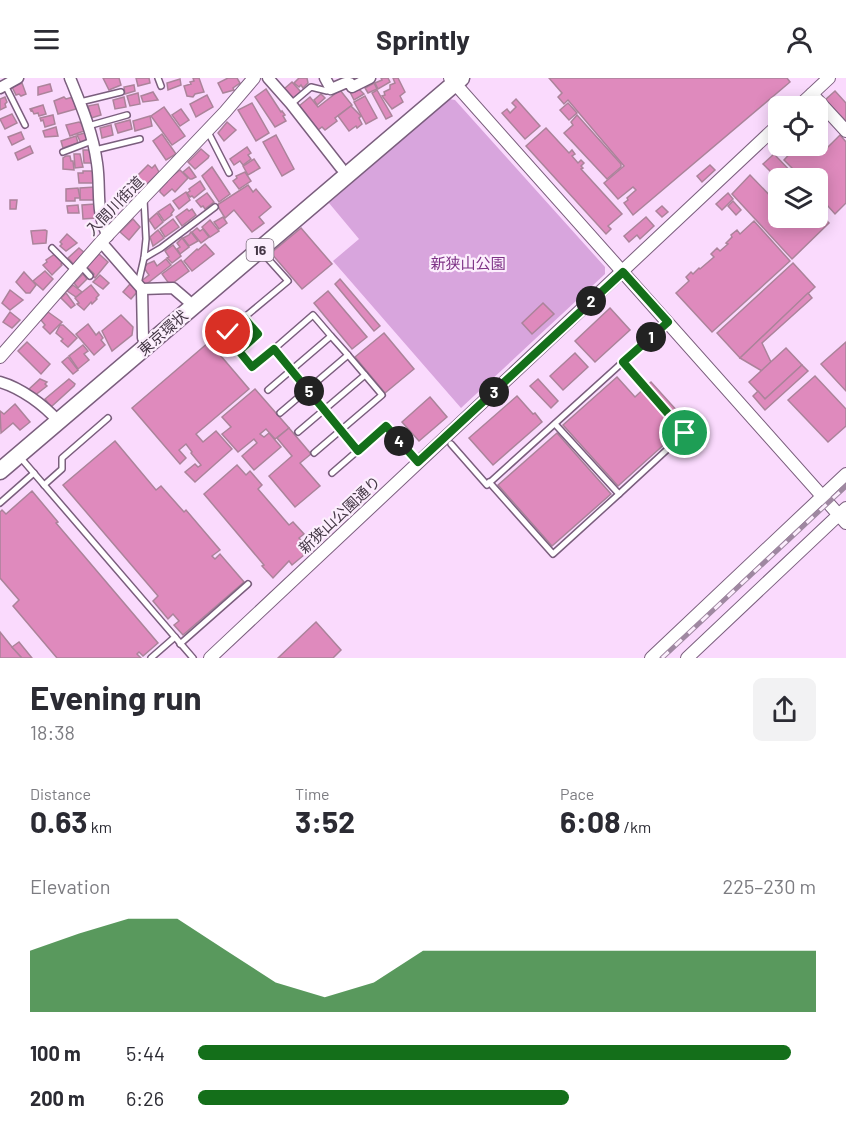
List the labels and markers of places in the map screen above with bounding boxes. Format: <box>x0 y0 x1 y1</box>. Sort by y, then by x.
pin: 2 <box>576 286 606 316</box>
pin <box>202 306 253 357</box>
pin: 1 <box>636 322 666 352</box>
pin: 5 <box>294 376 324 406</box>
pin: 3 <box>479 377 509 407</box>
pin <box>659 407 710 458</box>
pin: 4 <box>384 426 414 456</box>

